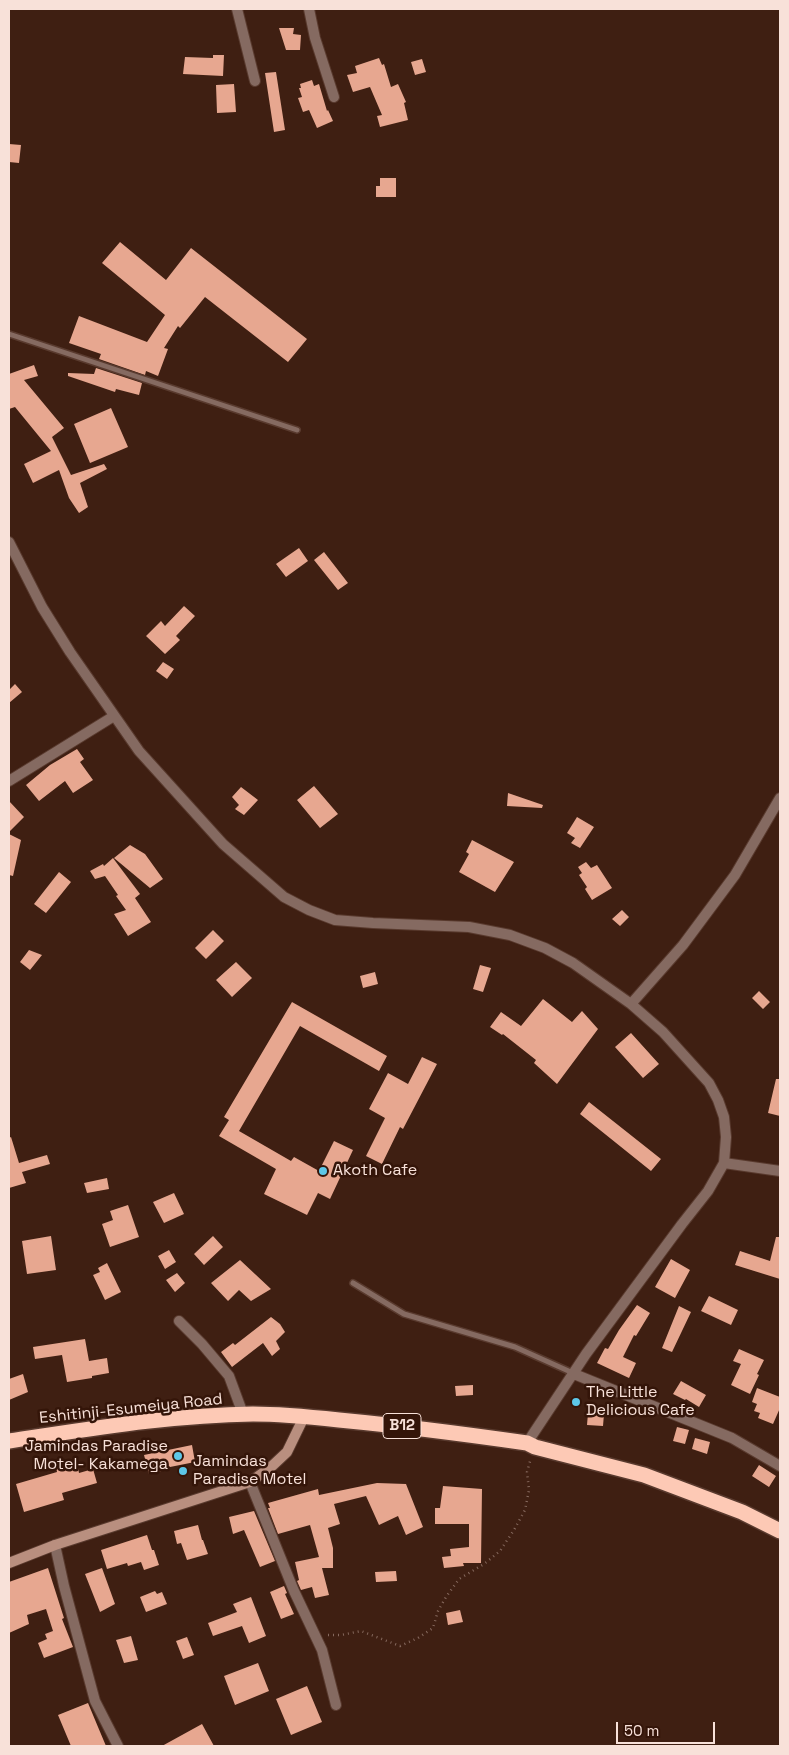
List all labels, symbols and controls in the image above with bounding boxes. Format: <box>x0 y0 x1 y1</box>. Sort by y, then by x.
place label: Akoth Cafe <box>333 1161 417 1181</box>
marker: Akoth Cafe <box>317 1165 329 1177</box>
place label: The Little Delicious Cafe <box>586 1383 695 1421</box>
street label: Eshitinji-Esumeiya Road <box>38 1390 224 1428</box>
marker: The Little Delicious Cafe <box>570 1396 582 1408</box>
road number: B12 <box>383 1414 421 1438</box>
place label: Jamindas Paradise Motel- Kakamega <box>25 1437 168 1475</box>
marker: Jamindas Paradise Motel- Kakamega <box>172 1450 184 1462</box>
place label: Jamindas Paradise Motel <box>193 1452 306 1490</box>
marker: Jamindas Paradise Motel <box>177 1465 189 1477</box>
scale bar <box>619 1712 718 1744</box>
text: 50 m <box>624 1721 659 1740</box>

